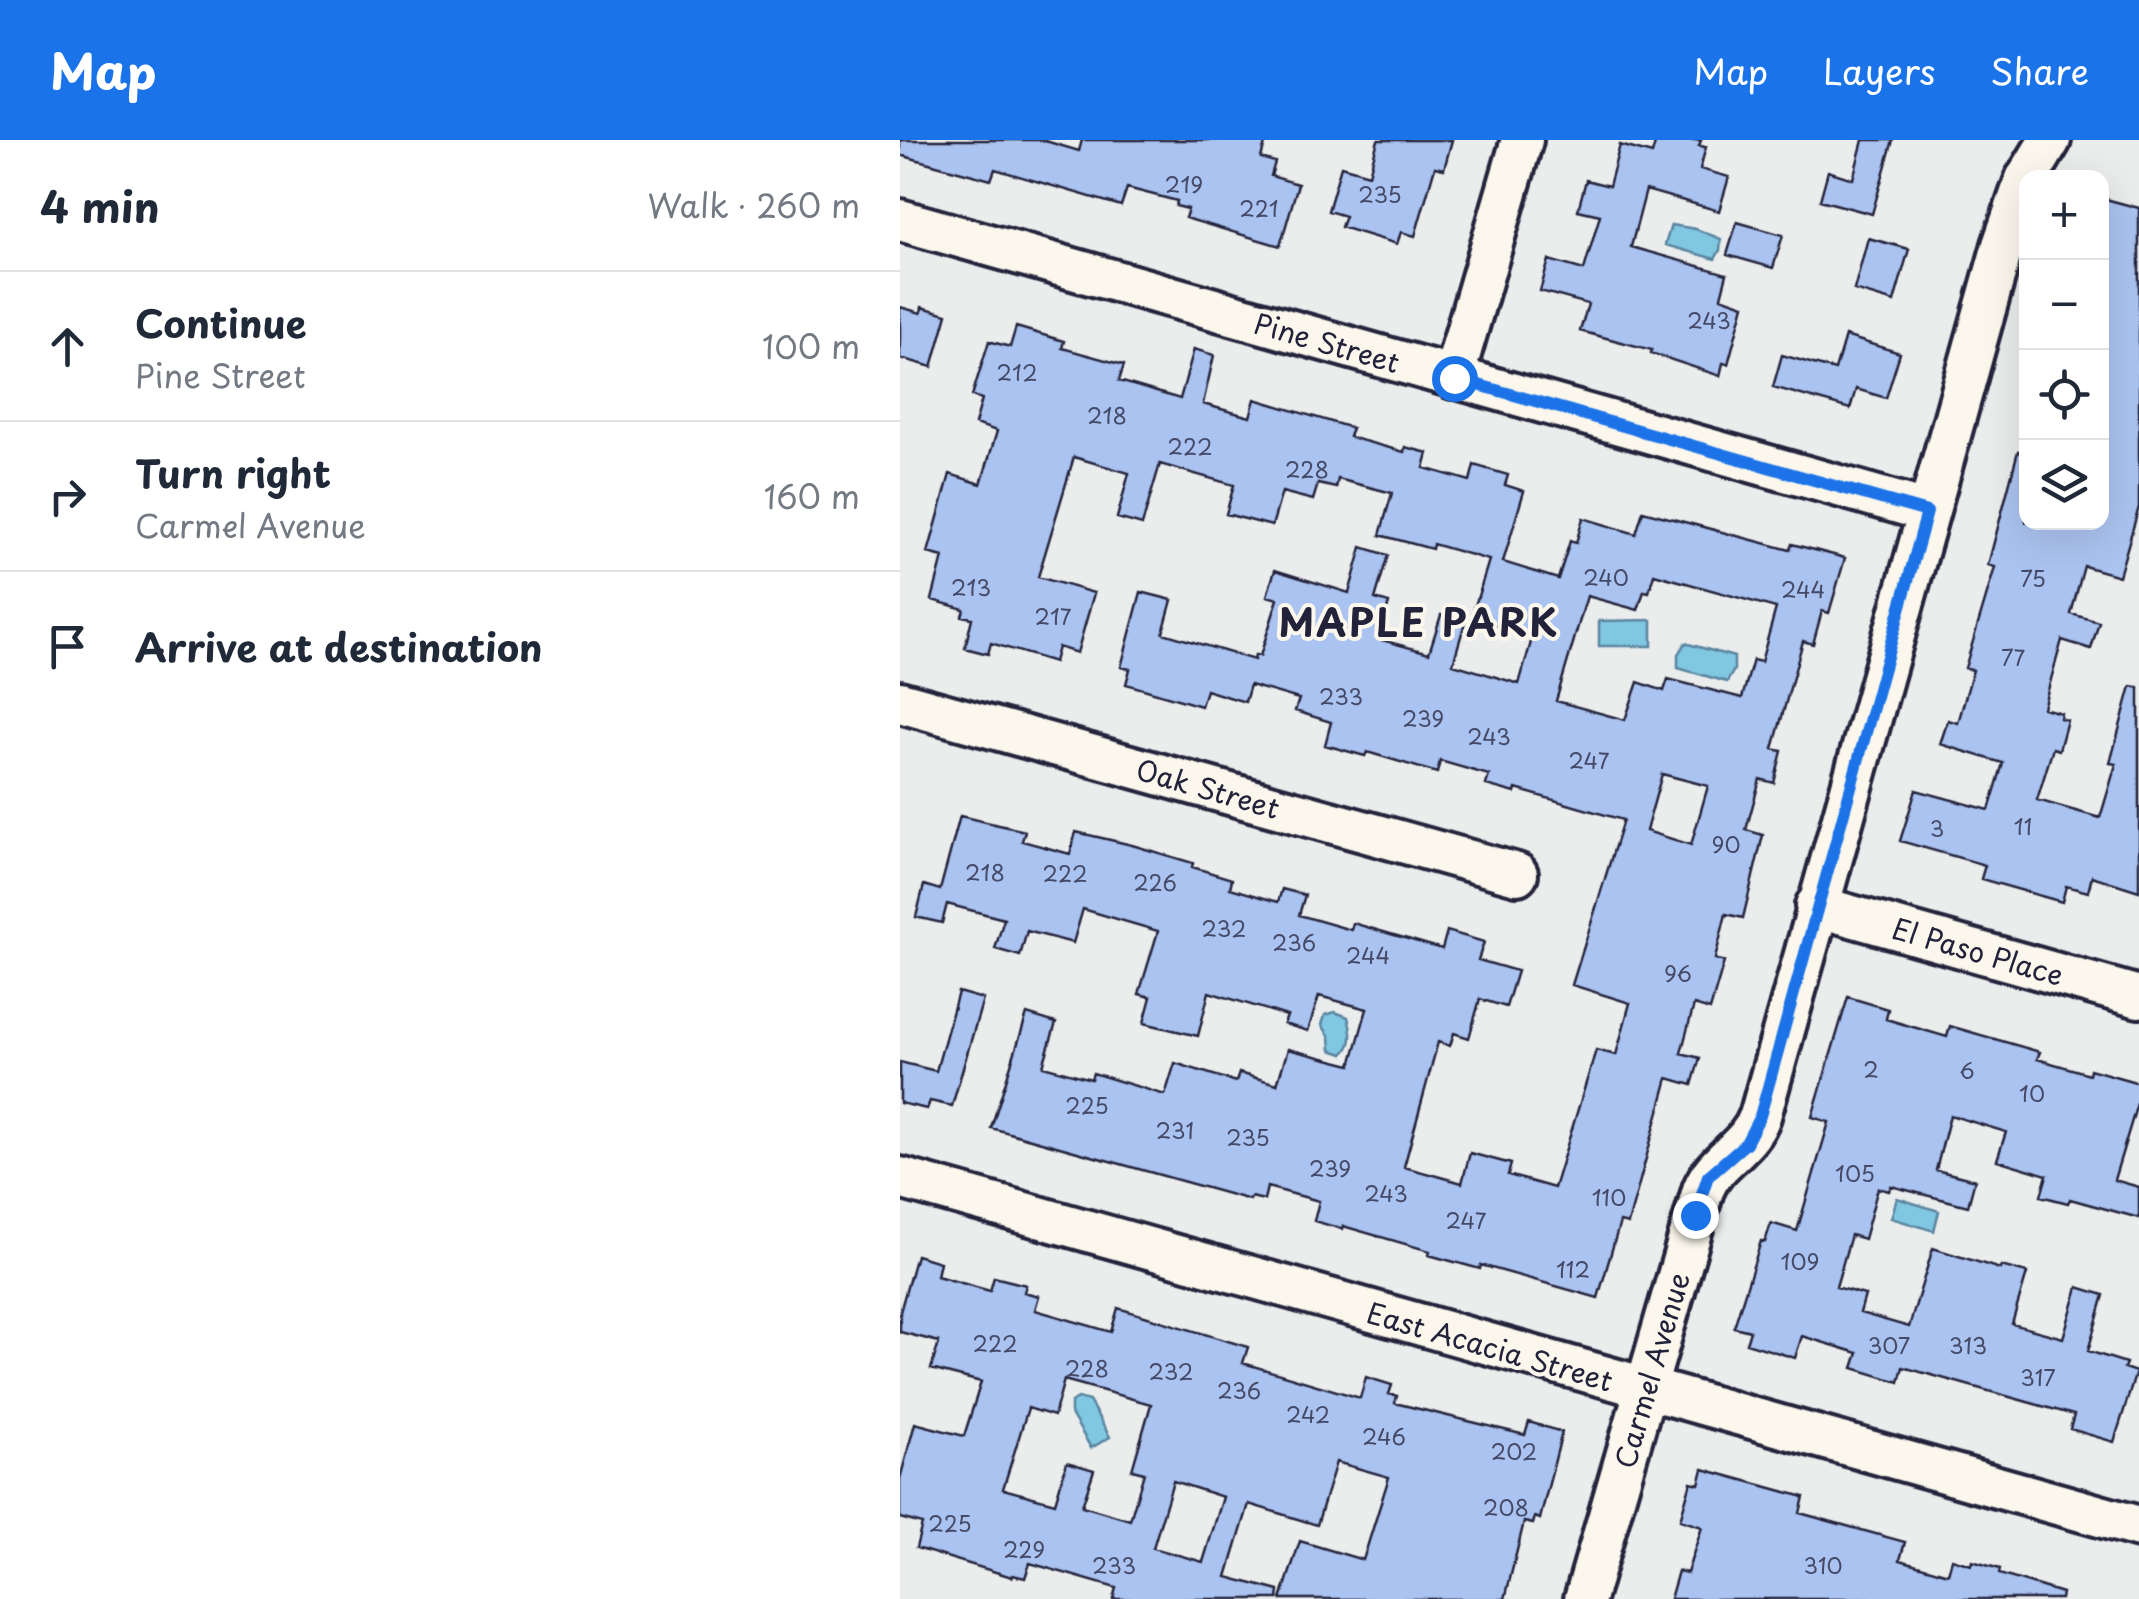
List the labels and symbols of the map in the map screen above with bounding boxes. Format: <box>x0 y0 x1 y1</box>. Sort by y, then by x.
house number: 219 <box>1165 167 1203 200</box>
house number: 235 <box>1358 177 1402 210</box>
house number: 221 <box>1239 191 1279 224</box>
street label: Pine Street <box>1249 301 1405 383</box>
house number: 243 <box>1687 303 1731 336</box>
house number: 212 <box>996 355 1038 388</box>
route start <box>1432 356 1478 402</box>
house number: 218 <box>1087 398 1127 431</box>
house number: 222 <box>1168 429 1213 462</box>
house number: 228 <box>1285 452 1329 485</box>
house number: 240 <box>1583 560 1629 593</box>
house number: 75 <box>2020 561 2046 594</box>
house number: 213 <box>951 570 991 603</box>
house number: 244 <box>1781 572 1825 605</box>
district label: MAPLE PARK <box>1278 593 1560 650</box>
house number: 217 <box>1034 599 1072 632</box>
house number: 77 <box>2001 640 2025 673</box>
house number: 233 <box>1319 679 1363 712</box>
house number: 239 <box>1402 701 1444 734</box>
house number: 243 <box>1467 719 1511 752</box>
house number: 247 <box>1569 743 1610 776</box>
street label: Oak Street <box>1131 747 1285 829</box>
house number: 11 <box>2014 809 2032 842</box>
house number: 3 <box>1930 811 1944 844</box>
house number: 90 <box>1712 827 1740 860</box>
house number: 218 <box>965 855 1005 888</box>
house number: 222 <box>1043 856 1088 889</box>
house number: 226 <box>1133 865 1177 898</box>
street label: El Paso Place <box>1887 906 2069 996</box>
house number: 232 <box>1202 911 1246 944</box>
house number: 236 <box>1272 925 1316 958</box>
house number: 244 <box>1346 938 1390 971</box>
house number: 96 <box>1664 956 1692 989</box>
house number: 2 <box>1863 1052 1879 1085</box>
house number: 6 <box>1959 1053 1975 1086</box>
house number: 10 <box>2019 1076 2045 1109</box>
house number: 225 <box>1065 1088 1109 1121</box>
house number: 231 <box>1156 1113 1194 1146</box>
house number: 235 <box>1226 1120 1270 1153</box>
house number: 239 <box>1309 1151 1351 1184</box>
house number: 105 <box>1835 1156 1875 1189</box>
house number: 243 <box>1364 1176 1408 1209</box>
house number: 110 <box>1592 1180 1626 1213</box>
route end <box>1673 1193 1719 1239</box>
house number: 247 <box>1446 1203 1487 1236</box>
house number: 109 <box>1781 1244 1819 1277</box>
house number: 112 <box>1556 1252 1590 1285</box>
street label: Carmel Avenue <box>1603 1267 1699 1473</box>
street label: East Acacia Street <box>1362 1290 1618 1402</box>
house number: 222 <box>973 1326 1018 1359</box>
house number: 307 <box>1868 1328 1910 1361</box>
house number: 313 <box>1949 1328 1987 1361</box>
house number: 228 <box>1065 1351 1109 1384</box>
house number: 232 <box>1149 1354 1193 1387</box>
house number: 317 <box>2020 1360 2056 1393</box>
house number: 236 <box>1217 1373 1261 1406</box>
house number: 242 <box>1286 1397 1330 1430</box>
house number: 246 <box>1362 1419 1406 1452</box>
house number: 202 <box>1491 1434 1537 1467</box>
house number: 208 <box>1483 1490 1529 1523</box>
house number: 225 <box>928 1506 972 1539</box>
house number: 229 <box>1003 1532 1045 1565</box>
house number: 233 <box>1092 1548 1136 1581</box>
house number: 310 <box>1803 1548 1843 1581</box>

